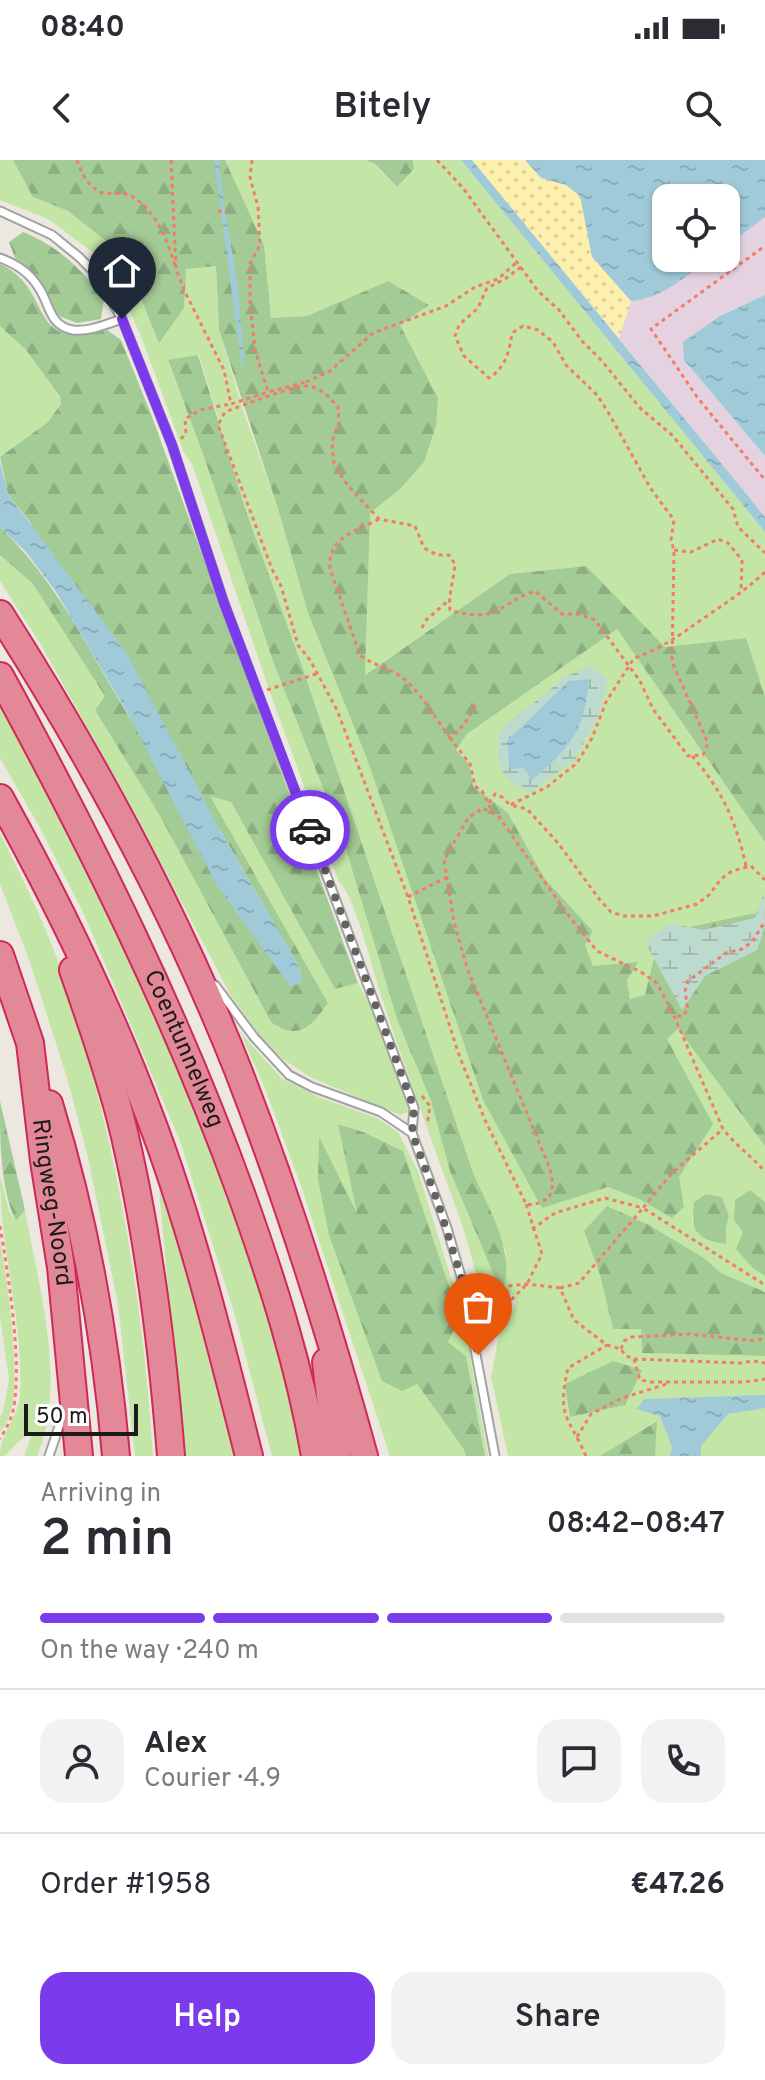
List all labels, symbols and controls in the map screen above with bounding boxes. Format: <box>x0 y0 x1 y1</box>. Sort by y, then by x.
text: 08:40 <box>40 10 125 47</box>
text: Bitely <box>334 85 431 131</box>
icon: back <box>40 86 84 130</box>
icon: search <box>681 86 725 130</box>
map controls <box>652 184 740 272</box>
button: locate <box>652 184 740 272</box>
pin <box>88 237 156 319</box>
icon: home <box>100 249 144 293</box>
courier <box>270 790 350 870</box>
icon: car <box>288 808 332 852</box>
street label: Coentunnelweg <box>136 966 230 1133</box>
street label: Ringweg-Noord <box>24 1117 78 1288</box>
pin <box>444 1273 512 1355</box>
icon: bag <box>456 1285 500 1329</box>
scale bar <box>24 1400 138 1436</box>
text: 50 m <box>36 1404 88 1431</box>
text: Arriving in <box>40 1478 161 1511</box>
text: 08:42–08:47 <box>547 1506 725 1543</box>
text: 2 min <box>40 1508 174 1574</box>
text: On the way · 240 m <box>40 1635 259 1668</box>
button: person <box>40 1719 124 1803</box>
button: chat <box>537 1719 621 1803</box>
button: phone <box>641 1719 725 1803</box>
text: Alex <box>144 1726 208 1763</box>
text: Courier · 4.9 <box>144 1763 281 1796</box>
text: Order #1958 <box>40 1867 212 1904</box>
text: €47.26 <box>630 1867 725 1904</box>
button: Help <box>40 1972 375 2064</box>
button: Share <box>391 1972 725 2064</box>

